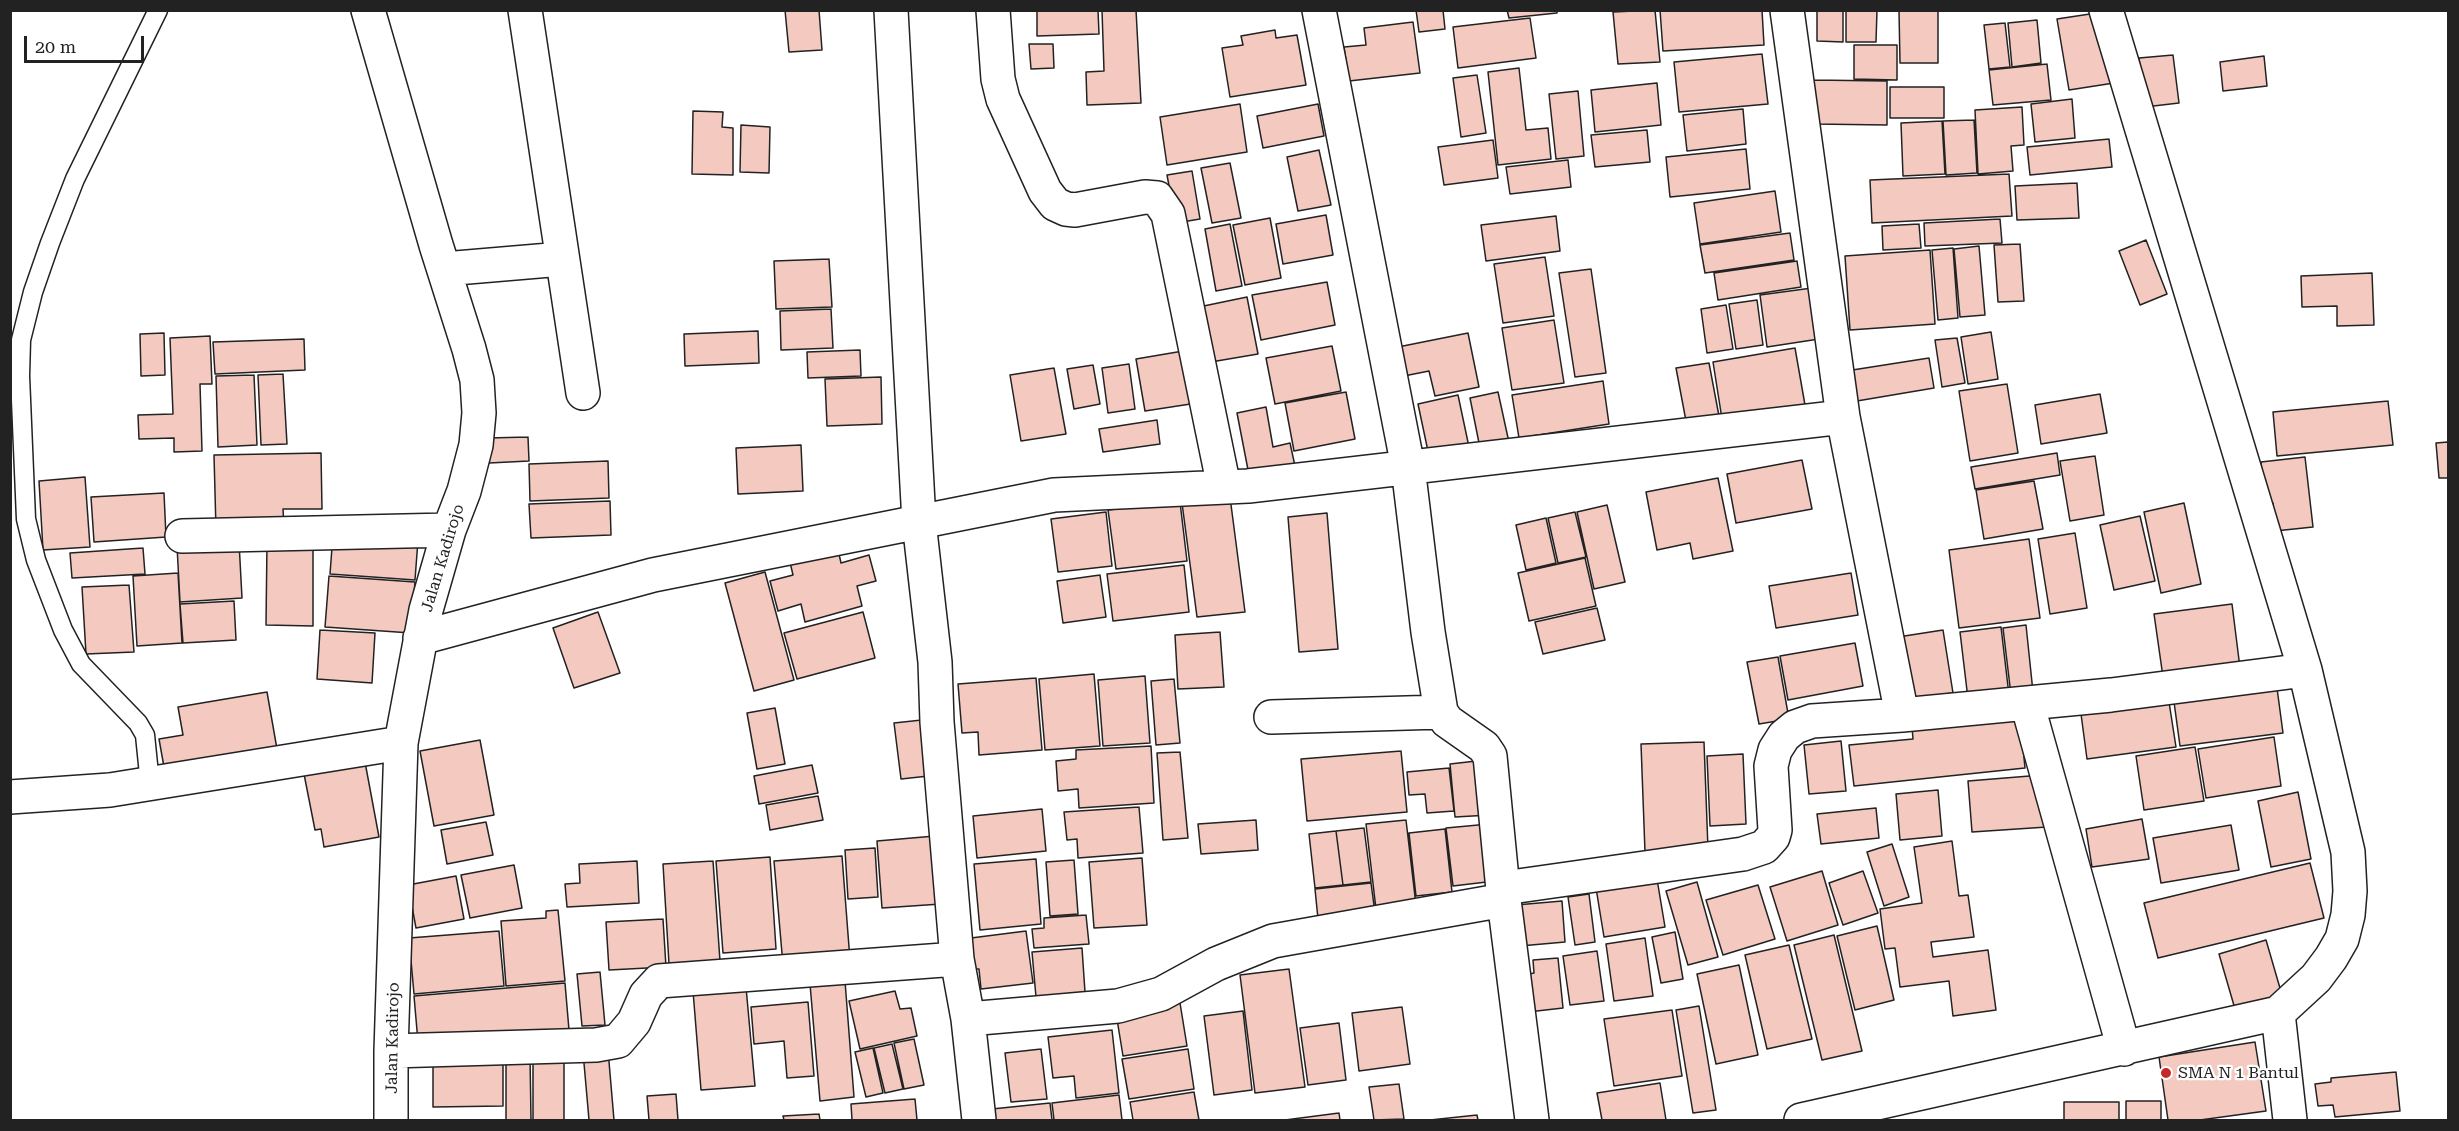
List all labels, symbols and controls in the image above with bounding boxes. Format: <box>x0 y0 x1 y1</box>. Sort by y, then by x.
scale bar <box>27 24 147 62</box>
text: 20 m <box>35 36 76 57</box>
street label: Jalan Kadirojo <box>418 502 468 614</box>
street label: Jalan Kadirojo <box>382 982 404 1094</box>
place label: SMA N 1 Bantul <box>2178 1063 2299 1083</box>
marker: SMA N 1 Bantul <box>2159 1066 2173 1080</box>

